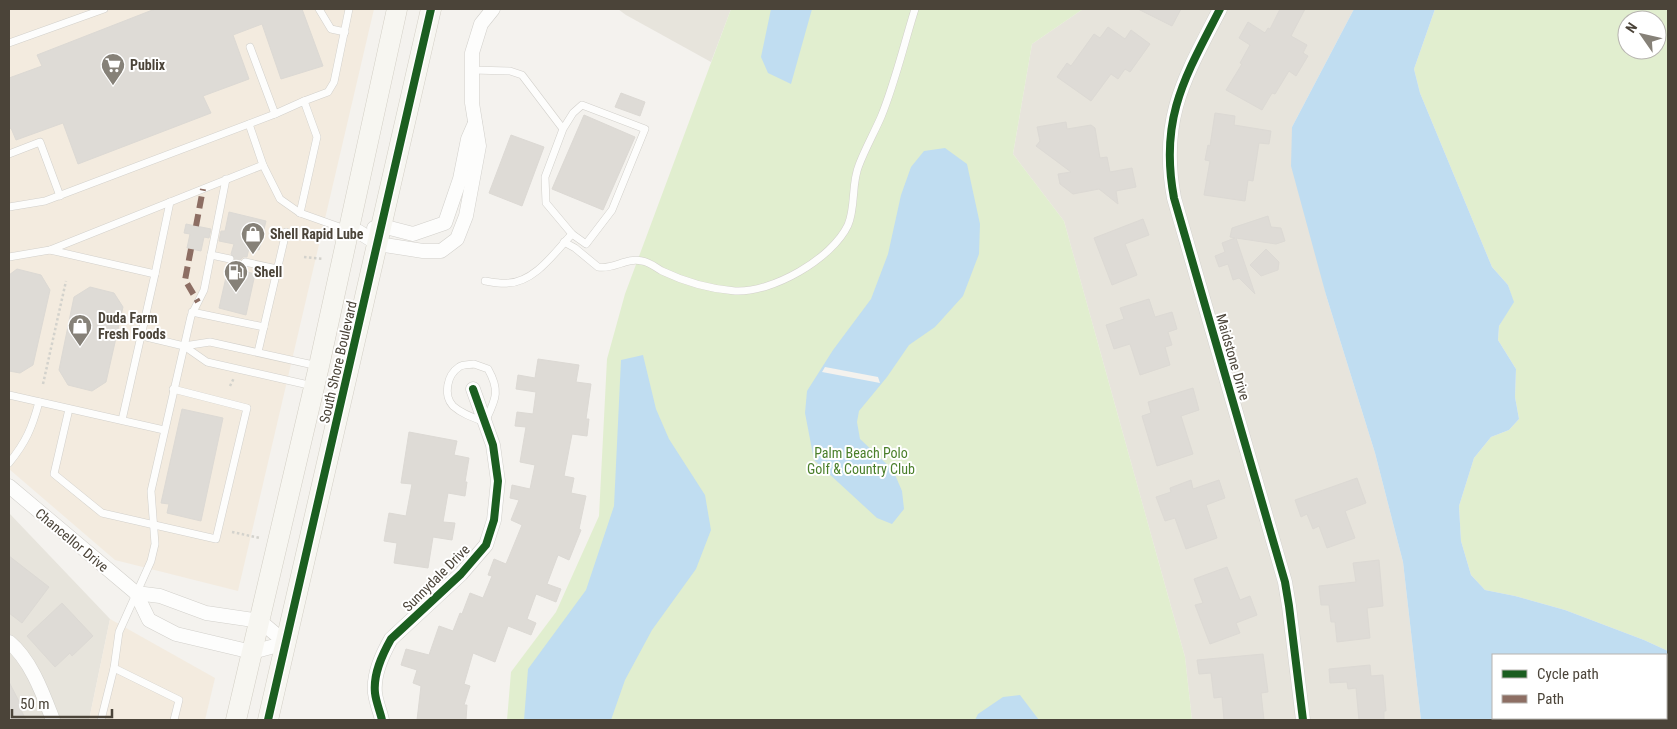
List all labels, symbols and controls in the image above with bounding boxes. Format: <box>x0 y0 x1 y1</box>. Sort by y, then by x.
north arrow <box>1617 10 1667 60</box>
text: N <box>1622 20 1640 36</box>
supermarket icon: Publix <box>100 52 126 86</box>
place label: Publix <box>130 57 166 73</box>
shop icon: Shell Rapid Lube <box>240 221 266 255</box>
place label: Shell Rapid Lube <box>270 226 364 242</box>
fuel station icon: Shell <box>223 259 249 293</box>
place label: Shell <box>254 264 282 280</box>
street label: South Shore Boulevard <box>316 299 360 425</box>
place label: Duda Farm Fresh Foods <box>98 310 166 342</box>
street label: Maidstone Drive <box>1213 312 1253 403</box>
shop icon: Duda Farm Fresh Foods <box>67 313 93 347</box>
park label: Palm Beach Polo Golf & Country Club <box>807 445 915 477</box>
street label: Chancellor Drive <box>32 505 112 575</box>
street label: Sunnydale Drive <box>399 541 473 615</box>
legend <box>1492 654 1667 719</box>
text: Cycle path <box>1537 665 1599 683</box>
scale bar <box>12 686 112 718</box>
text: Path <box>1537 690 1564 708</box>
text: 50 m <box>20 695 50 713</box>

